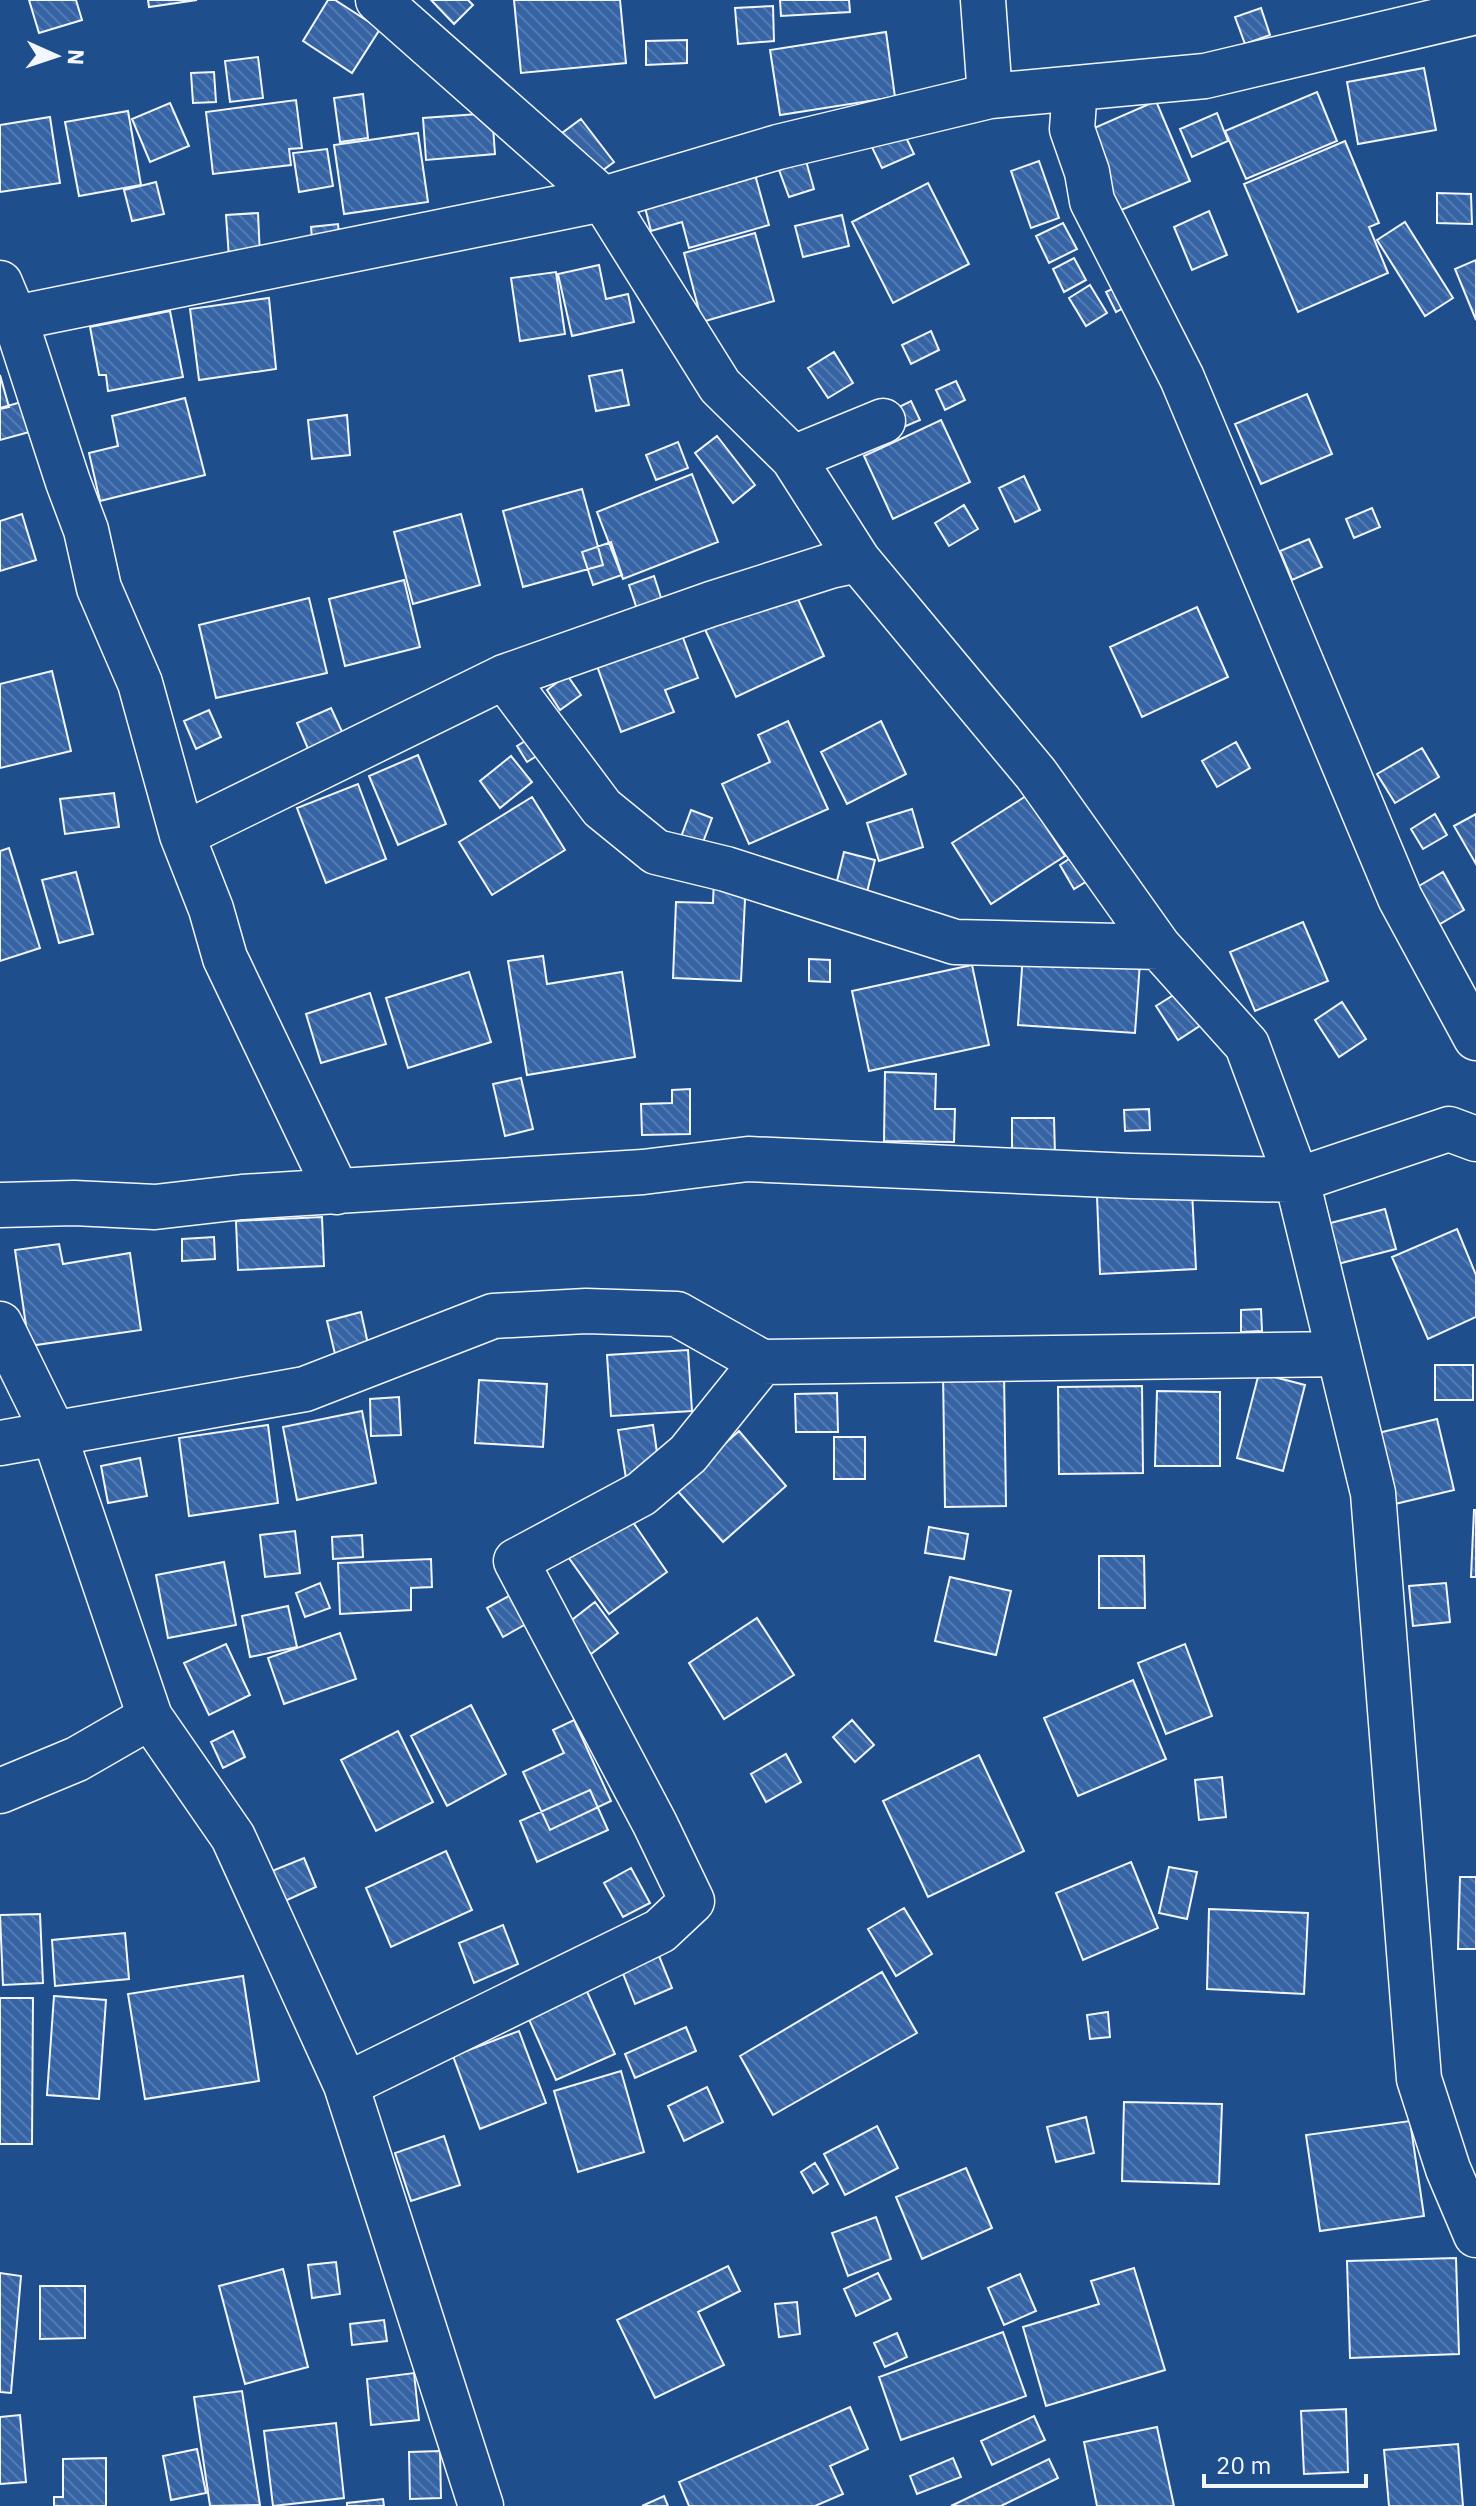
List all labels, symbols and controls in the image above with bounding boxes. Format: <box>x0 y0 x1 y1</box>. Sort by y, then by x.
north arrow <box>16 16 96 96</box>
text: N <box>62 48 91 66</box>
scale bar <box>1204 2438 1366 2488</box>
text: 20 m <box>1216 2449 1271 2481</box>

